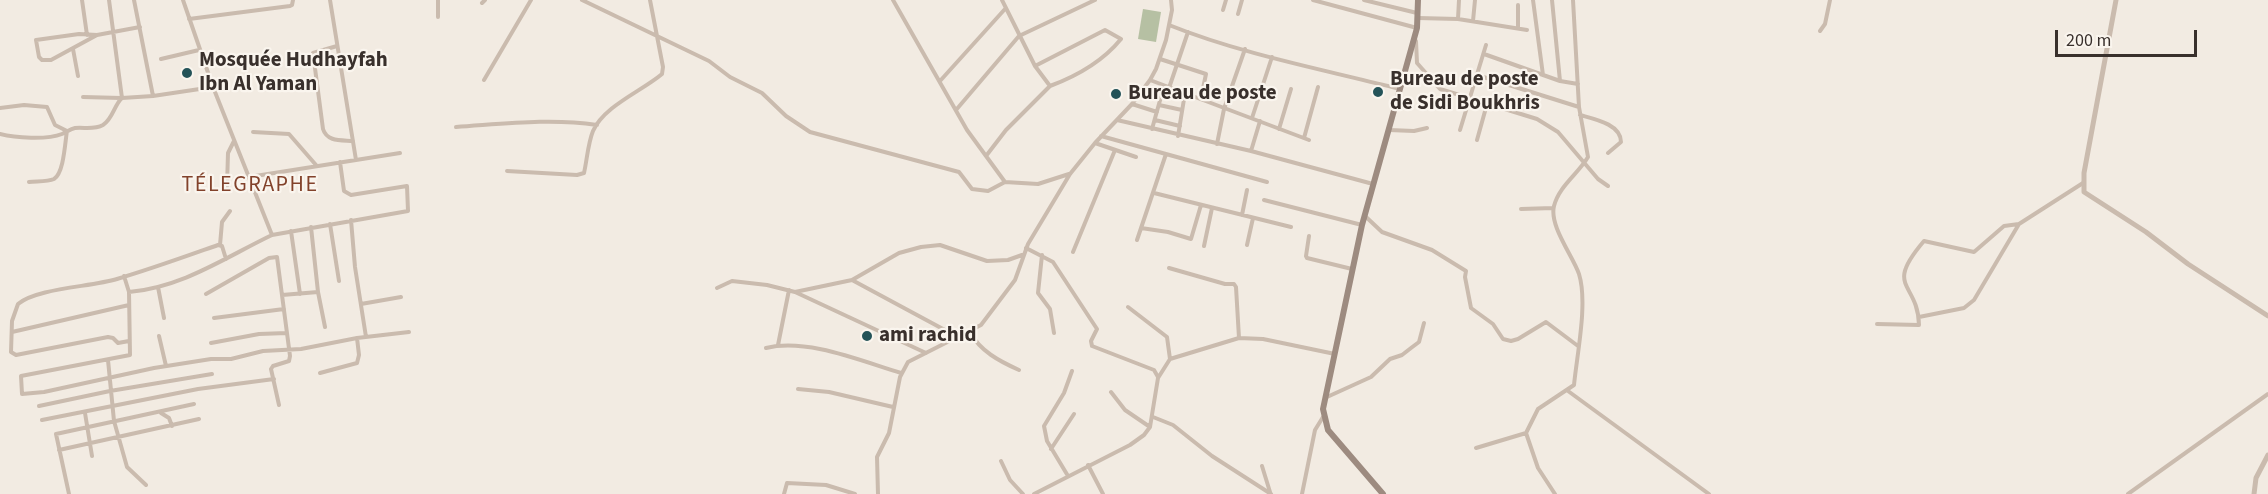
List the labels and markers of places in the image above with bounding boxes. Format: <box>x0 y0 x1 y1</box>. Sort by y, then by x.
place label: Mosquée Hudhayfah Ibn Al Yaman <box>199 48 388 98</box>
marker: Mosquée Hudhayfah Ibn Al Yaman <box>180 66 194 80</box>
place label: Bureau de poste de Sidi Boukhris <box>1390 67 1540 117</box>
place label: Bureau de poste <box>1128 81 1277 107</box>
marker: Bureau de poste de Sidi Boukhris <box>1371 85 1385 99</box>
marker: Bureau de poste <box>1109 87 1123 101</box>
place label: ami rachid <box>879 323 977 349</box>
marker: ami rachid <box>860 329 874 343</box>

